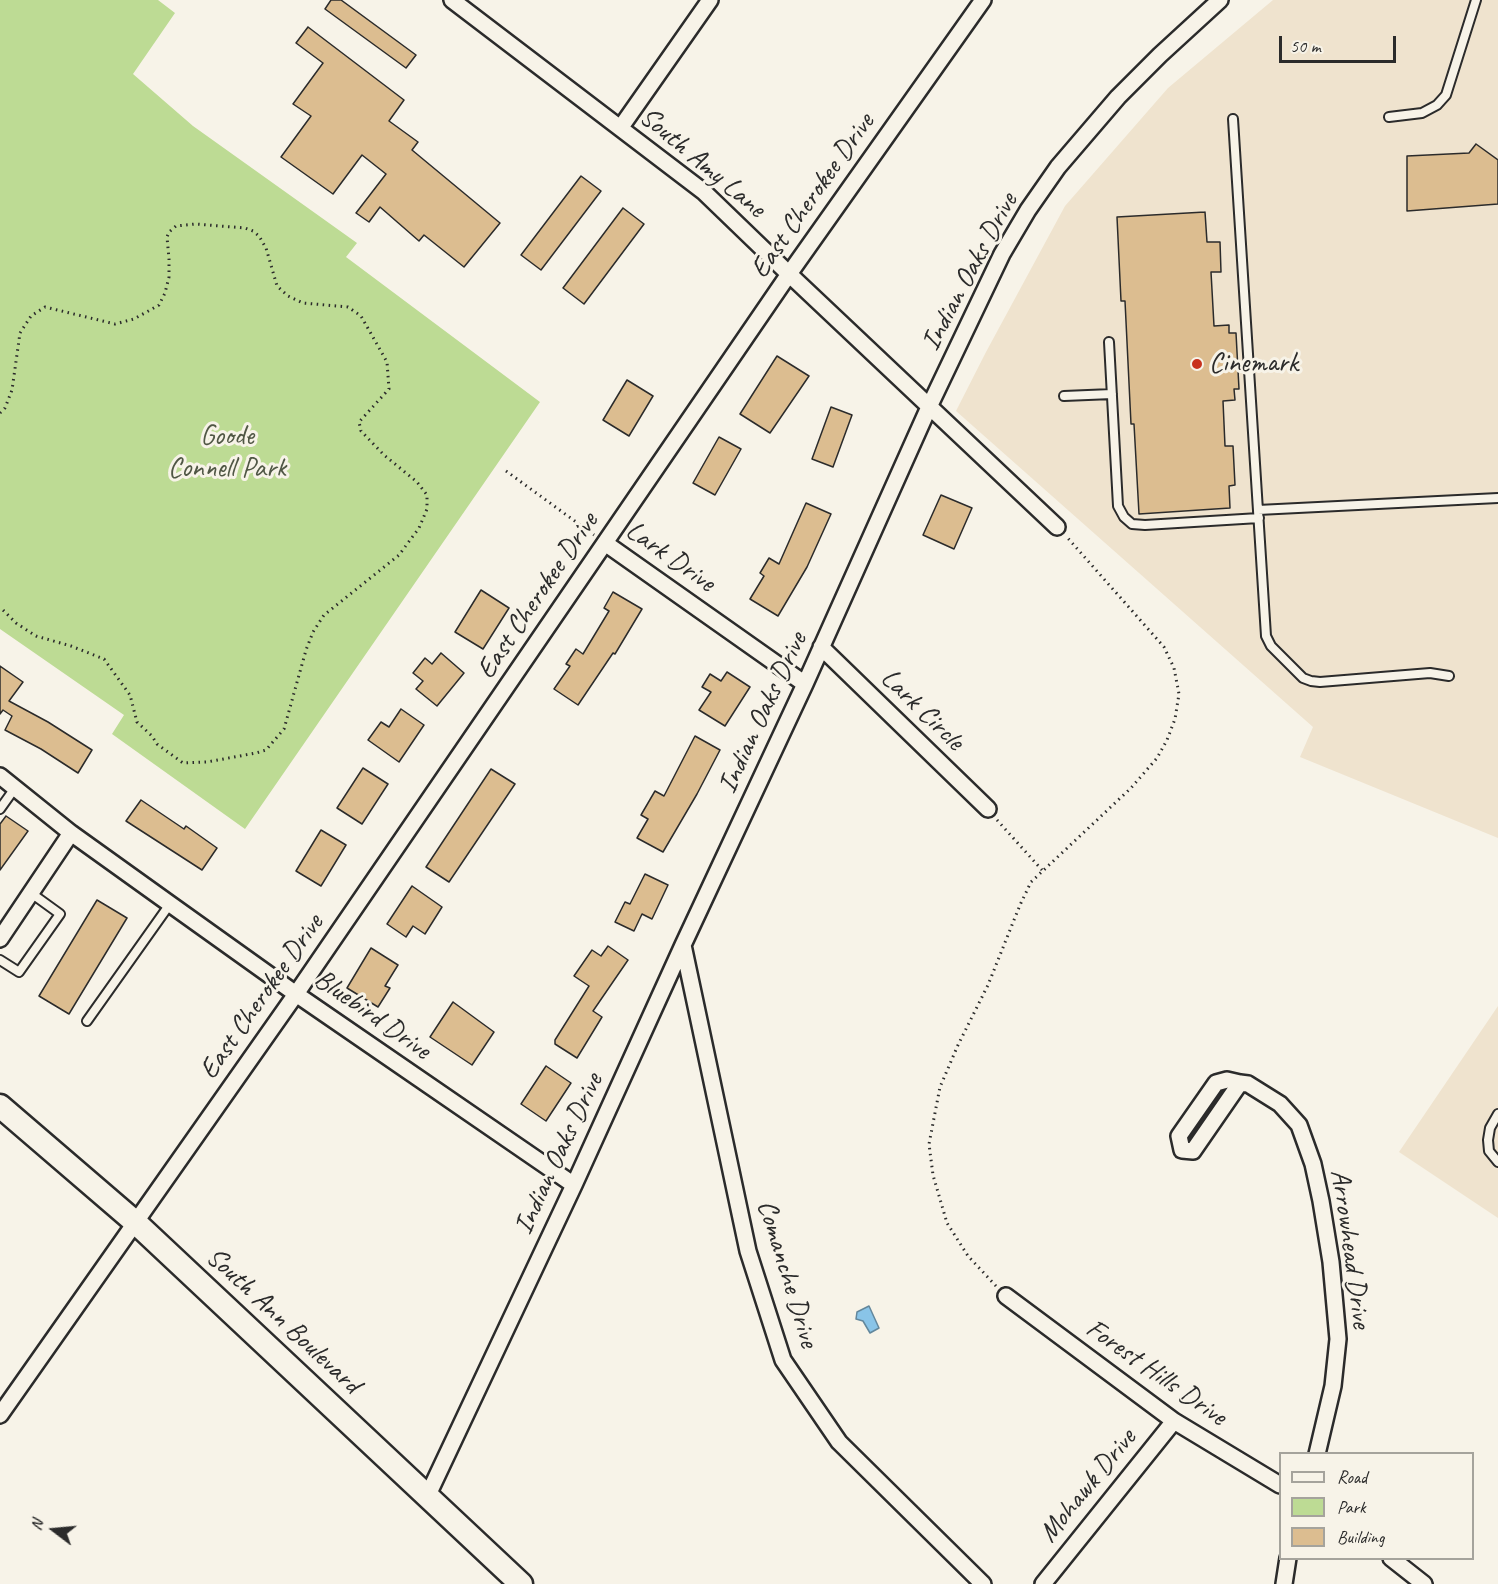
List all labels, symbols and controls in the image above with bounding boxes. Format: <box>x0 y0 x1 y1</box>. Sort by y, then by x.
scale bar <box>1282 24 1399 62</box>
text: 50 m <box>1290 35 1321 57</box>
street label: South Amy Lane <box>632 101 772 225</box>
street label: East Cherokee Drive <box>744 107 882 285</box>
street label: Indian Oaks Drive <box>914 188 1026 356</box>
place label: Cinemark <box>1209 347 1298 381</box>
marker: Cinemark <box>1190 357 1204 371</box>
park label: Goode Connell Park <box>168 420 286 486</box>
street label: East Cherokee Drive <box>470 506 606 686</box>
street label: Lark Drive <box>619 514 721 600</box>
street label: Indian Oaks Drive <box>711 627 815 799</box>
street label: Lark Circle <box>873 662 971 758</box>
street label: East Cherokee Drive <box>193 908 331 1086</box>
street label: Bluebird Drive <box>307 963 437 1067</box>
street label: Indian Oaks Drive <box>507 1068 611 1240</box>
street label: Arrowhead Drive <box>1322 1167 1378 1331</box>
street label: Comanche Drive <box>749 1196 825 1352</box>
street label: South Ann Boulevard <box>199 1241 367 1401</box>
street label: Forest Hills Drive <box>1079 1312 1233 1434</box>
street label: Mohawk Drive <box>1032 1423 1144 1549</box>
legend <box>1279 1452 1474 1560</box>
text: Road <box>1337 1466 1367 1488</box>
text: Park <box>1337 1496 1366 1518</box>
north arrow <box>24 1500 84 1560</box>
text: N <box>26 1518 48 1533</box>
text: Building <box>1337 1526 1384 1548</box>

